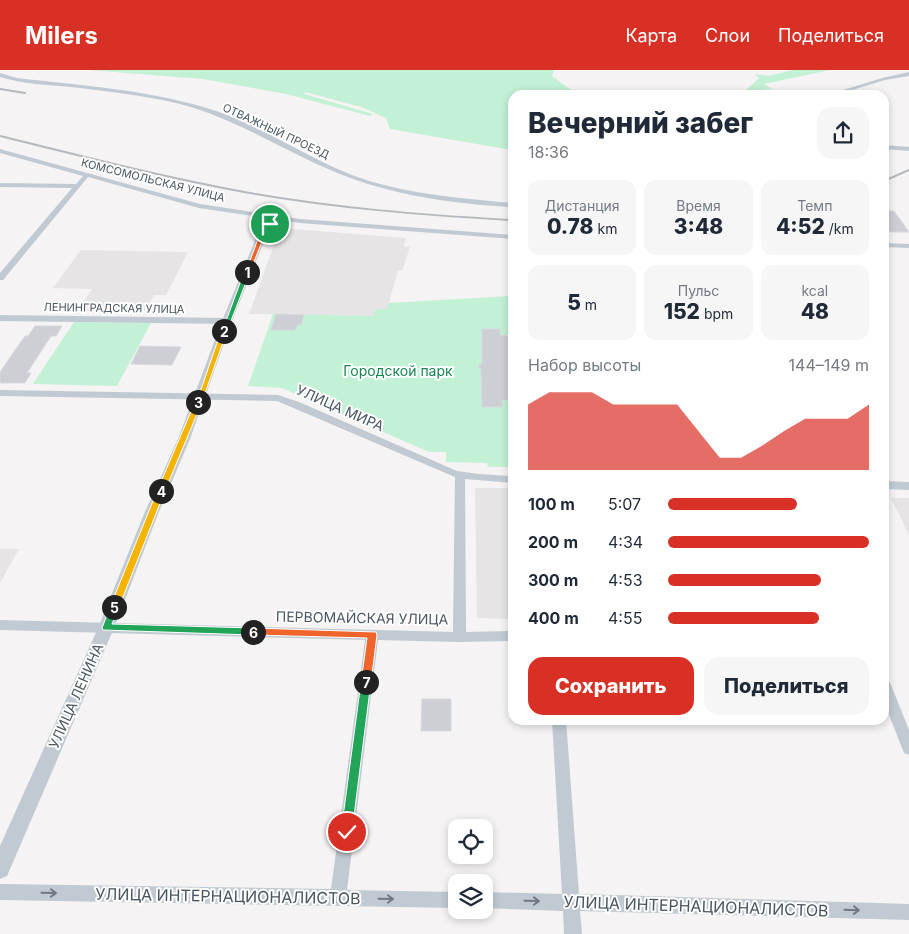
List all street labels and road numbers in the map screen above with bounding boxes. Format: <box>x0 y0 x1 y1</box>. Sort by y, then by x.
street label: ОТВАЖНЫЙ ПРОЕЗД <box>221 100 331 162</box>
street label: КОМСОМОЛЬСКАЯ УЛИЦА <box>80 155 227 205</box>
street label: ЛЕНИНГРАДСКАЯ УЛИЦА <box>43 300 185 316</box>
street label: УЛИЦА МИРА <box>294 381 387 435</box>
street label: ПЕРВОМАЙСКАЯ УЛИЦА <box>276 606 449 628</box>
street label: УЛИЦА ЛЕНИНА <box>45 640 107 751</box>
street label: УЛИЦА ИНТЕРНАЦИОНАЛИСТОВ <box>95 884 361 908</box>
street label: УЛИЦА ИНТЕРНАЦИОНАЛИСТОВ <box>563 891 829 921</box>

